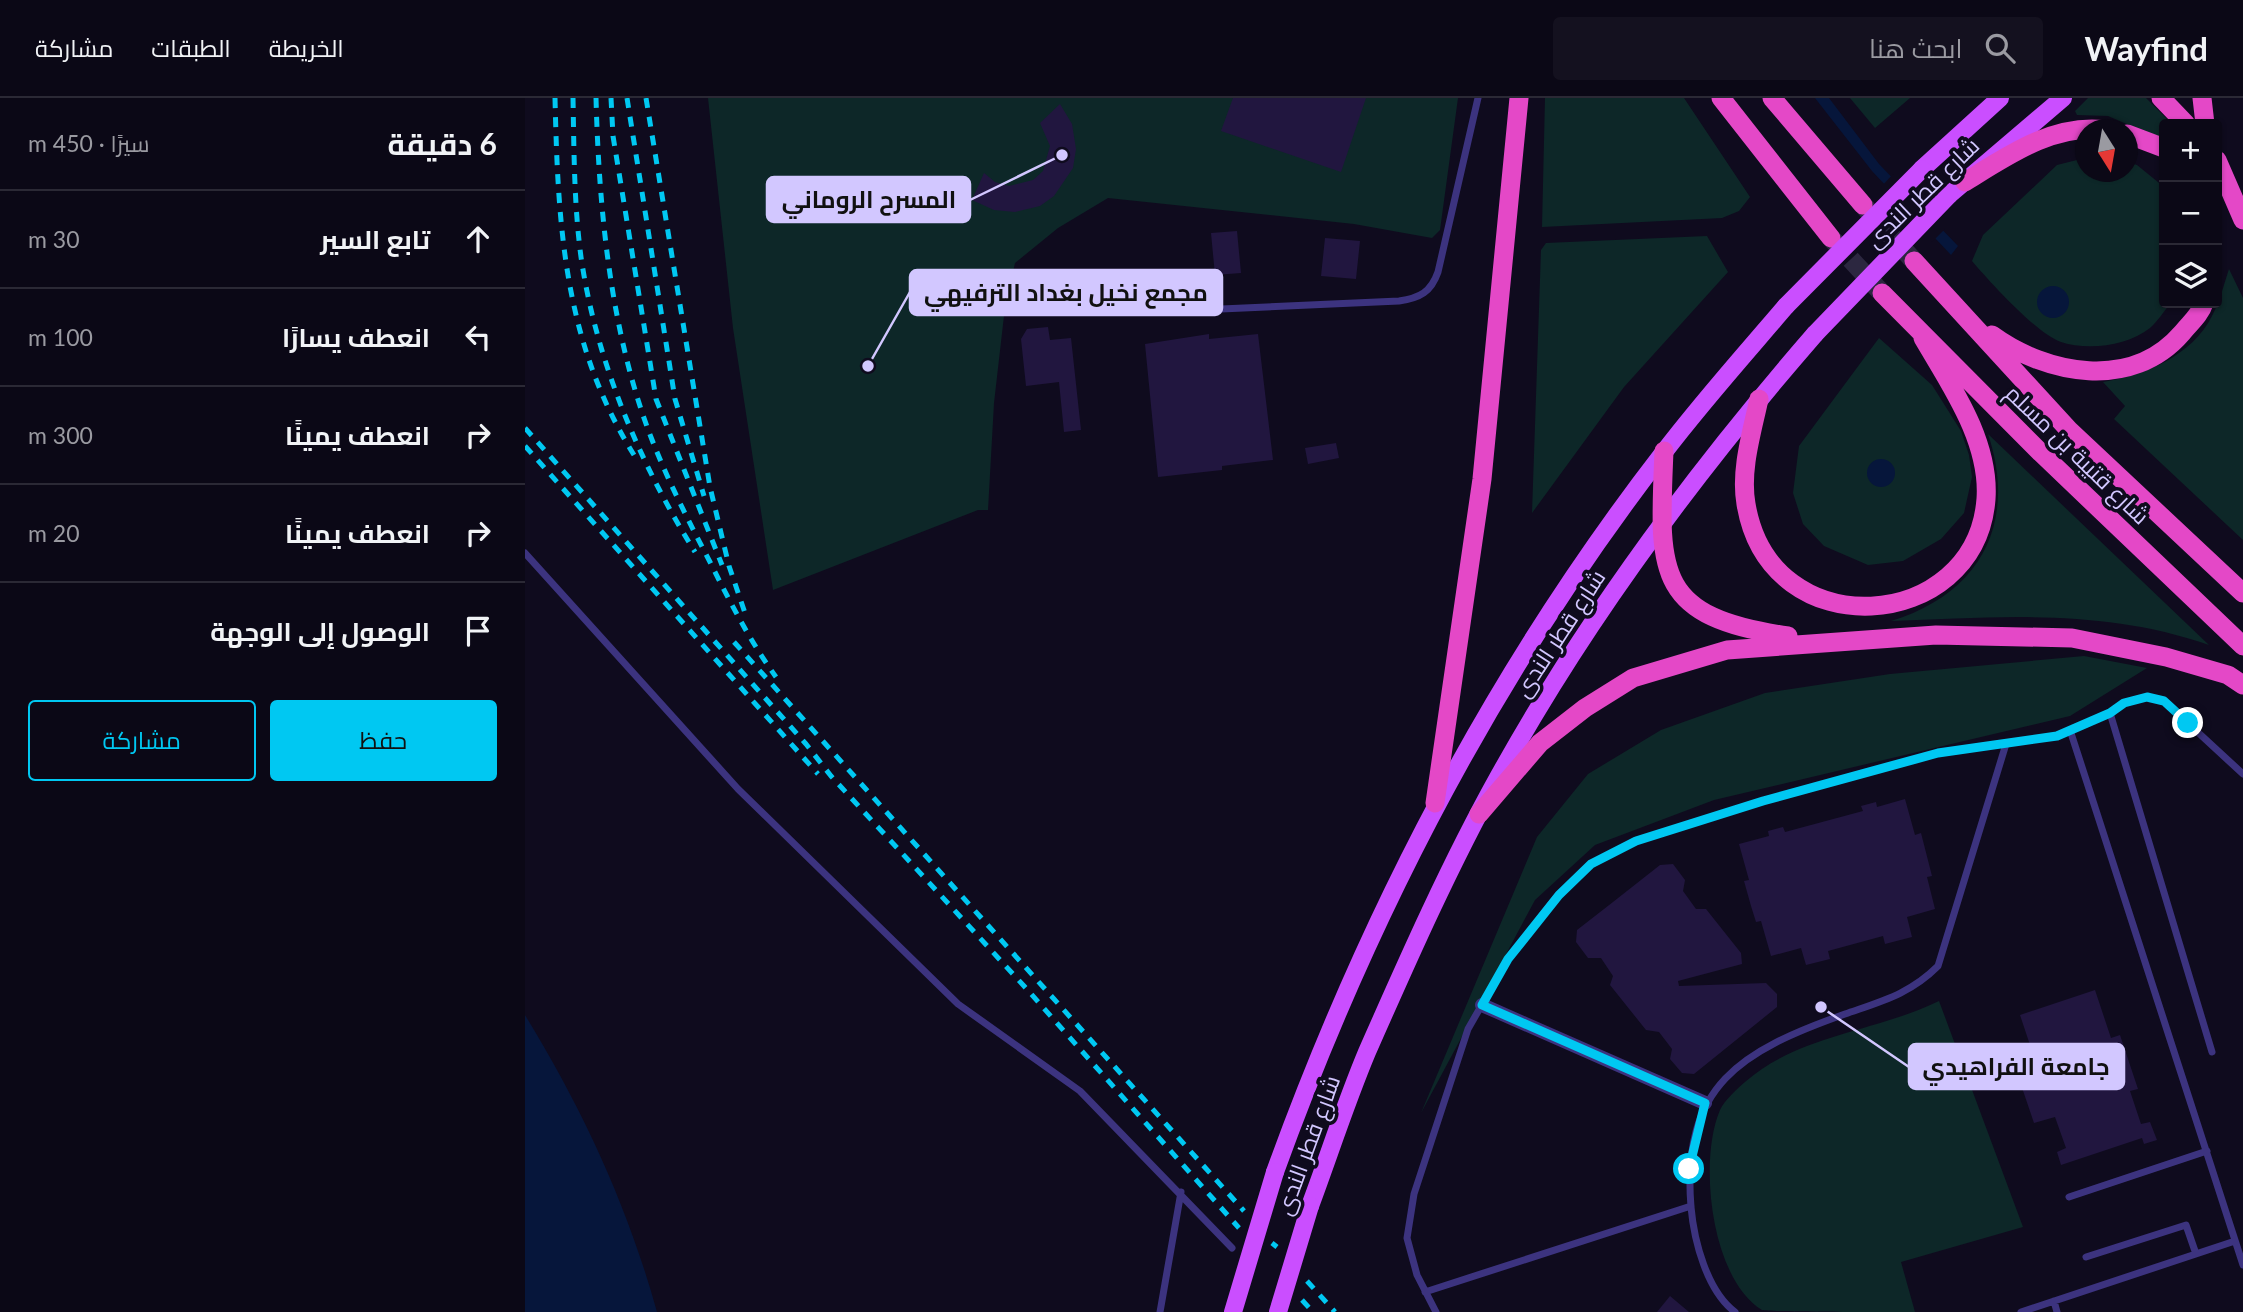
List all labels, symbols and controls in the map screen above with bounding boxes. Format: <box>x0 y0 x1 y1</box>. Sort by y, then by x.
search box <box>1553 17 2043 80</box>
text: Wayfind <box>2085 28 2208 68</box>
icon: search <box>1981 29 2019 67</box>
text: ابحث هنا <box>1869 32 1963 64</box>
text: مشاركة <box>35 33 113 62</box>
text: الطبقات <box>151 33 231 62</box>
text: الخريطة <box>269 33 344 62</box>
north arrow <box>2075 119 2138 182</box>
map controls <box>2159 119 2222 308</box>
button: + <box>2159 119 2222 182</box>
text: 6 دقيقة <box>387 125 497 161</box>
text: سيرًا · 450 m <box>28 129 149 157</box>
street label: شارع قطر الندى <box>1860 131 1987 255</box>
callout: المسرح الروماني <box>767 177 970 222</box>
button: − <box>2159 182 2222 245</box>
text: المسرح الروماني <box>782 184 956 219</box>
icon: ahead <box>459 220 497 258</box>
text: تابع السير <box>320 223 430 255</box>
text: 30 m <box>28 225 80 253</box>
button: layers <box>2159 245 2222 308</box>
callout: مجمع نخيل بغداد الترفيهي <box>910 270 1222 315</box>
text: مجمع نخيل بغداد الترفيهي <box>924 277 1208 312</box>
icon: left <box>459 318 497 356</box>
text: انعطف يسارًا <box>282 321 430 353</box>
text: 100 m <box>28 323 93 351</box>
street label: شارع قتيبة بن مسلم <box>1998 378 2156 532</box>
icon: right <box>459 416 497 454</box>
text: انعطف يمينًا <box>285 419 430 451</box>
text: 300 m <box>28 421 93 449</box>
icon: right <box>459 514 497 552</box>
text: انعطف يمينًا <box>285 517 430 549</box>
text: 20 m <box>28 519 80 547</box>
street label: شارع قطر الندى <box>1507 564 1613 704</box>
icon: arrive <box>459 612 497 650</box>
text: الوصول إلى الوجهة <box>210 615 430 647</box>
button: مشاركة <box>28 700 256 781</box>
button: حفظ <box>270 700 497 781</box>
route end <box>2172 707 2203 738</box>
callout: جامعة الفراهيدي <box>1909 1044 2124 1089</box>
text: جامعة الفراهيدي <box>1922 1051 2110 1086</box>
street label: شارع قطر الندى <box>1269 1071 1348 1220</box>
route start <box>1673 1153 1704 1184</box>

